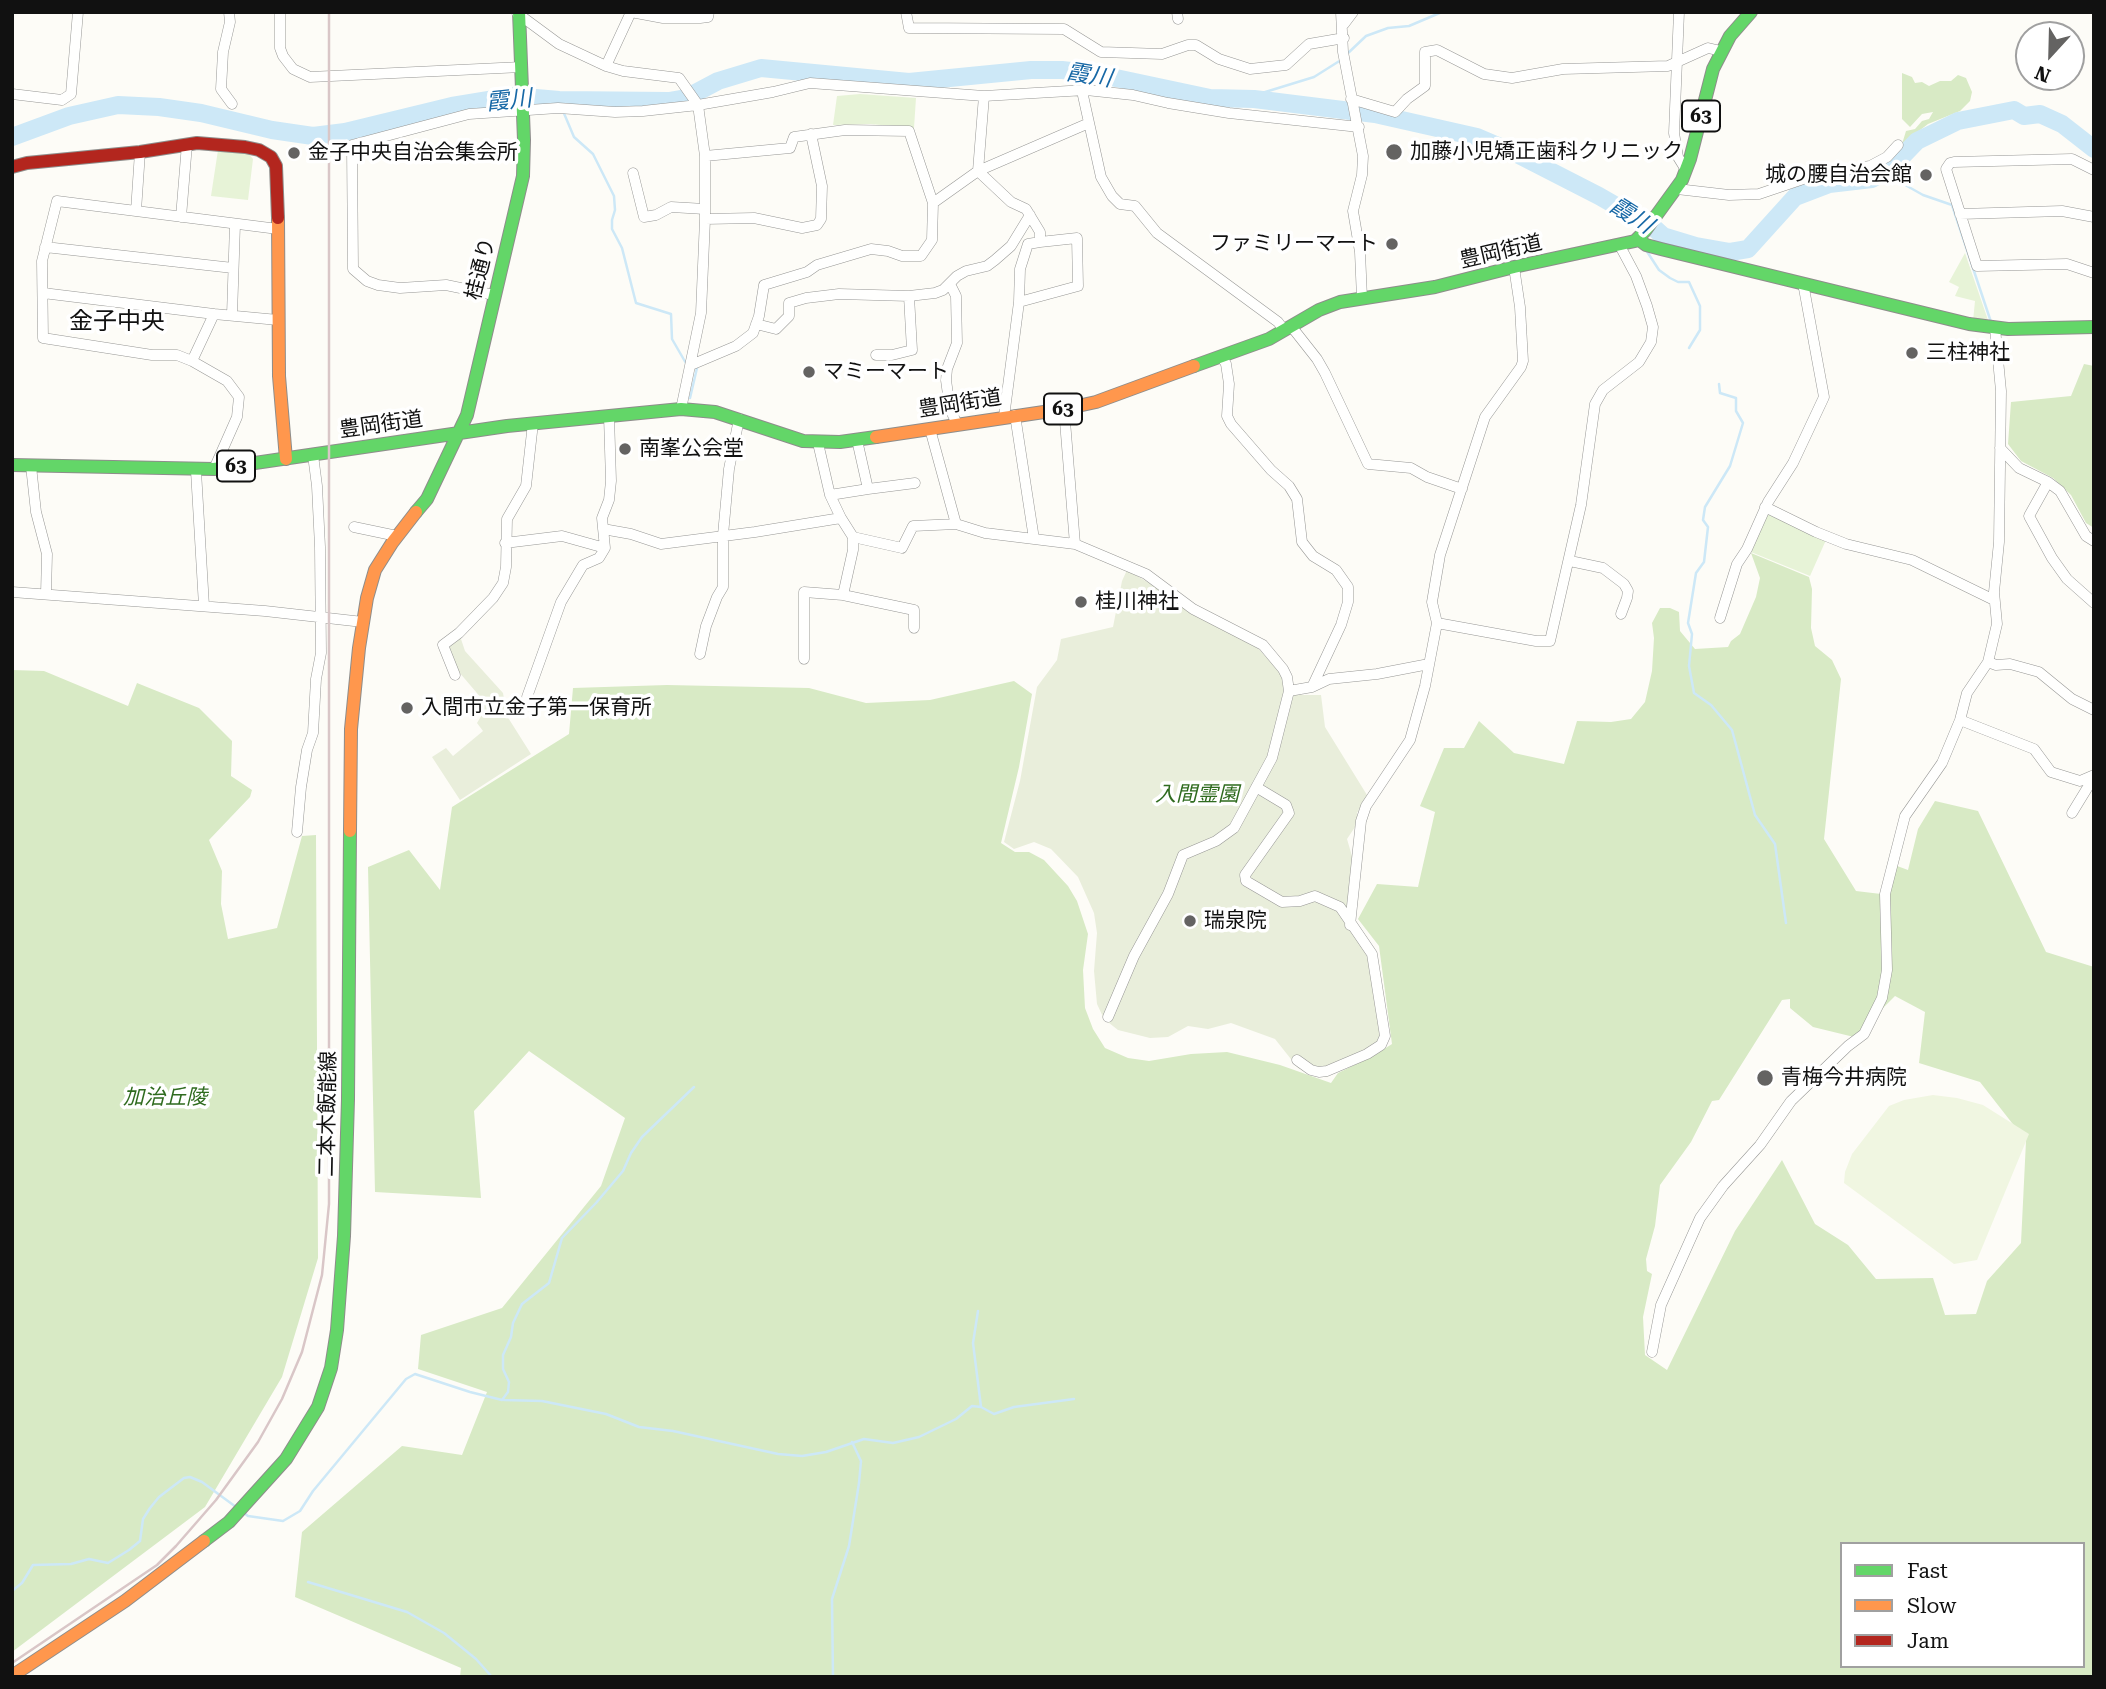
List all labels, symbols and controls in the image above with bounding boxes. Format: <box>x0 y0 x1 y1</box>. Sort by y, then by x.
north arrow <box>2015 21 2085 91</box>
water label: 霞川 <box>1064 59 1114 93</box>
text: N <box>2032 61 2054 87</box>
water label: 霞川 <box>485 85 533 117</box>
road number: 63 <box>1682 100 1720 132</box>
place label: 加藤小児矯正歯科クリニック <box>1410 139 1683 165</box>
place label: 金子中央自治会集会所 <box>308 140 518 166</box>
marker: 加藤小児矯正歯科クリニック <box>1384 142 1404 162</box>
marker: 金子中央自治会集会所 <box>286 145 302 161</box>
place label: 城の腰自治会館 <box>1765 162 1912 188</box>
marker: 城の腰自治会館 <box>1918 167 1934 183</box>
water label: 霞川 <box>1604 192 1658 240</box>
street label: 豊岡街道 <box>1457 230 1545 274</box>
place label: ファミリーマート <box>1210 231 1378 257</box>
street label: 桂通り <box>461 235 501 303</box>
marker: ファミリーマート <box>1384 236 1400 252</box>
district label: 金子中央 <box>69 308 165 336</box>
place label: 三柱神社 <box>1926 340 2010 366</box>
marker: 三柱神社 <box>1904 345 1920 361</box>
place label: マミーマート <box>823 359 949 385</box>
marker: マミーマート <box>801 364 817 380</box>
street label: 豊岡街道 <box>917 385 1003 423</box>
road number: 63 <box>1044 394 1082 424</box>
street label: 豊岡街道 <box>338 407 424 443</box>
place label: 南峯公会堂 <box>639 436 744 462</box>
marker: 南峯公会堂 <box>617 441 633 457</box>
road number: 63 <box>217 450 255 481</box>
place label: 桂川神社 <box>1095 589 1179 615</box>
marker: 桂川神社 <box>1073 594 1089 610</box>
place label: 入間市立金子第一保育所 <box>421 695 652 721</box>
marker: 入間市立金子第一保育所 <box>399 700 415 716</box>
park label: 入間霊園 <box>1155 782 1239 808</box>
place label: 瑞泉院 <box>1204 908 1267 934</box>
marker: 瑞泉院 <box>1182 913 1198 929</box>
street label: 二本木飯能線 <box>314 1051 342 1177</box>
place label: 青梅今井病院 <box>1781 1065 1907 1091</box>
marker: 青梅今井病院 <box>1755 1068 1775 1088</box>
park label: 加治丘陵 <box>123 1085 207 1111</box>
legend <box>1840 1542 2085 1668</box>
text: Fast <box>1907 1559 1948 1583</box>
text: Slow <box>1907 1594 1956 1618</box>
text: Jam <box>1907 1629 1949 1653</box>

